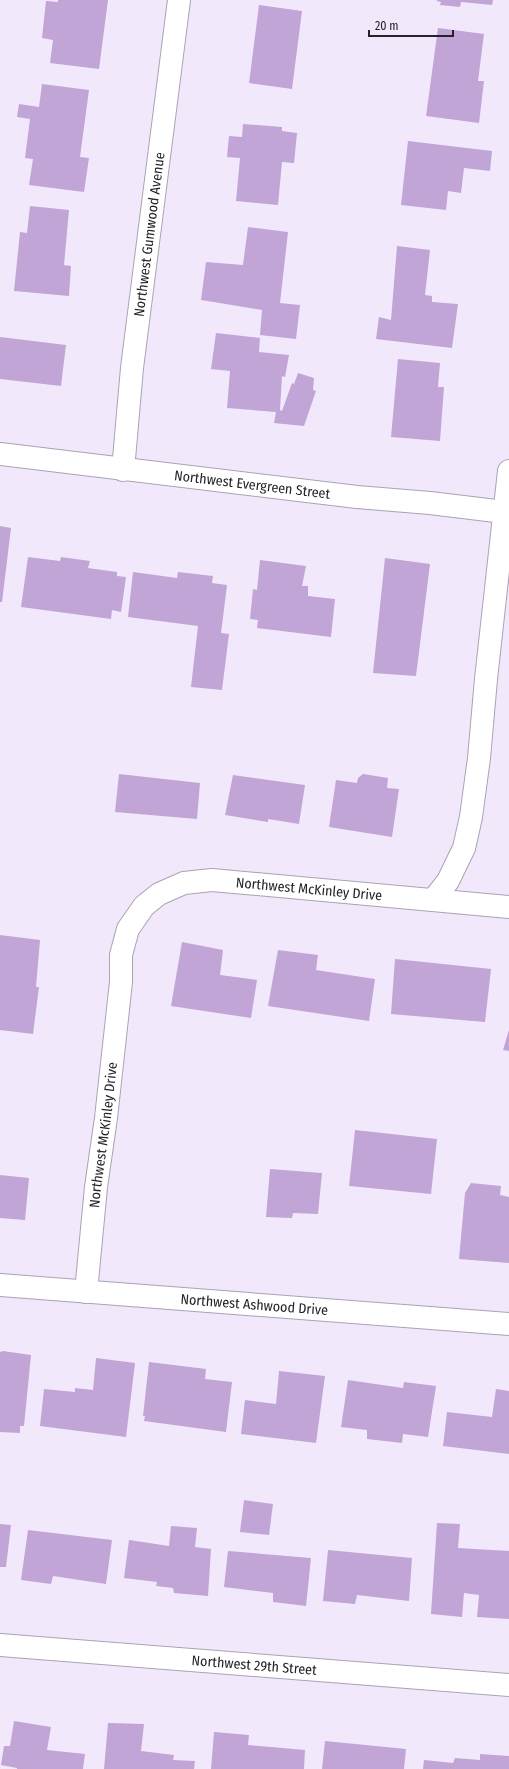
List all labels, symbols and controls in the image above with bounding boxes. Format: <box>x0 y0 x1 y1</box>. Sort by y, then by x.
scale bar <box>369 12 453 38</box>
text: 20 m <box>375 19 399 33</box>
street label: Northwest Gumwood Avenue <box>131 151 168 318</box>
street label: Northwest Evergreen Street <box>173 467 331 503</box>
street label: Northwest McKinley Drive <box>235 874 383 904</box>
street label: Northwest McKinley Drive <box>86 1061 121 1209</box>
street label: Northwest Ashwood Drive <box>180 1291 329 1319</box>
street label: Northwest 29th Street <box>191 1652 318 1679</box>

